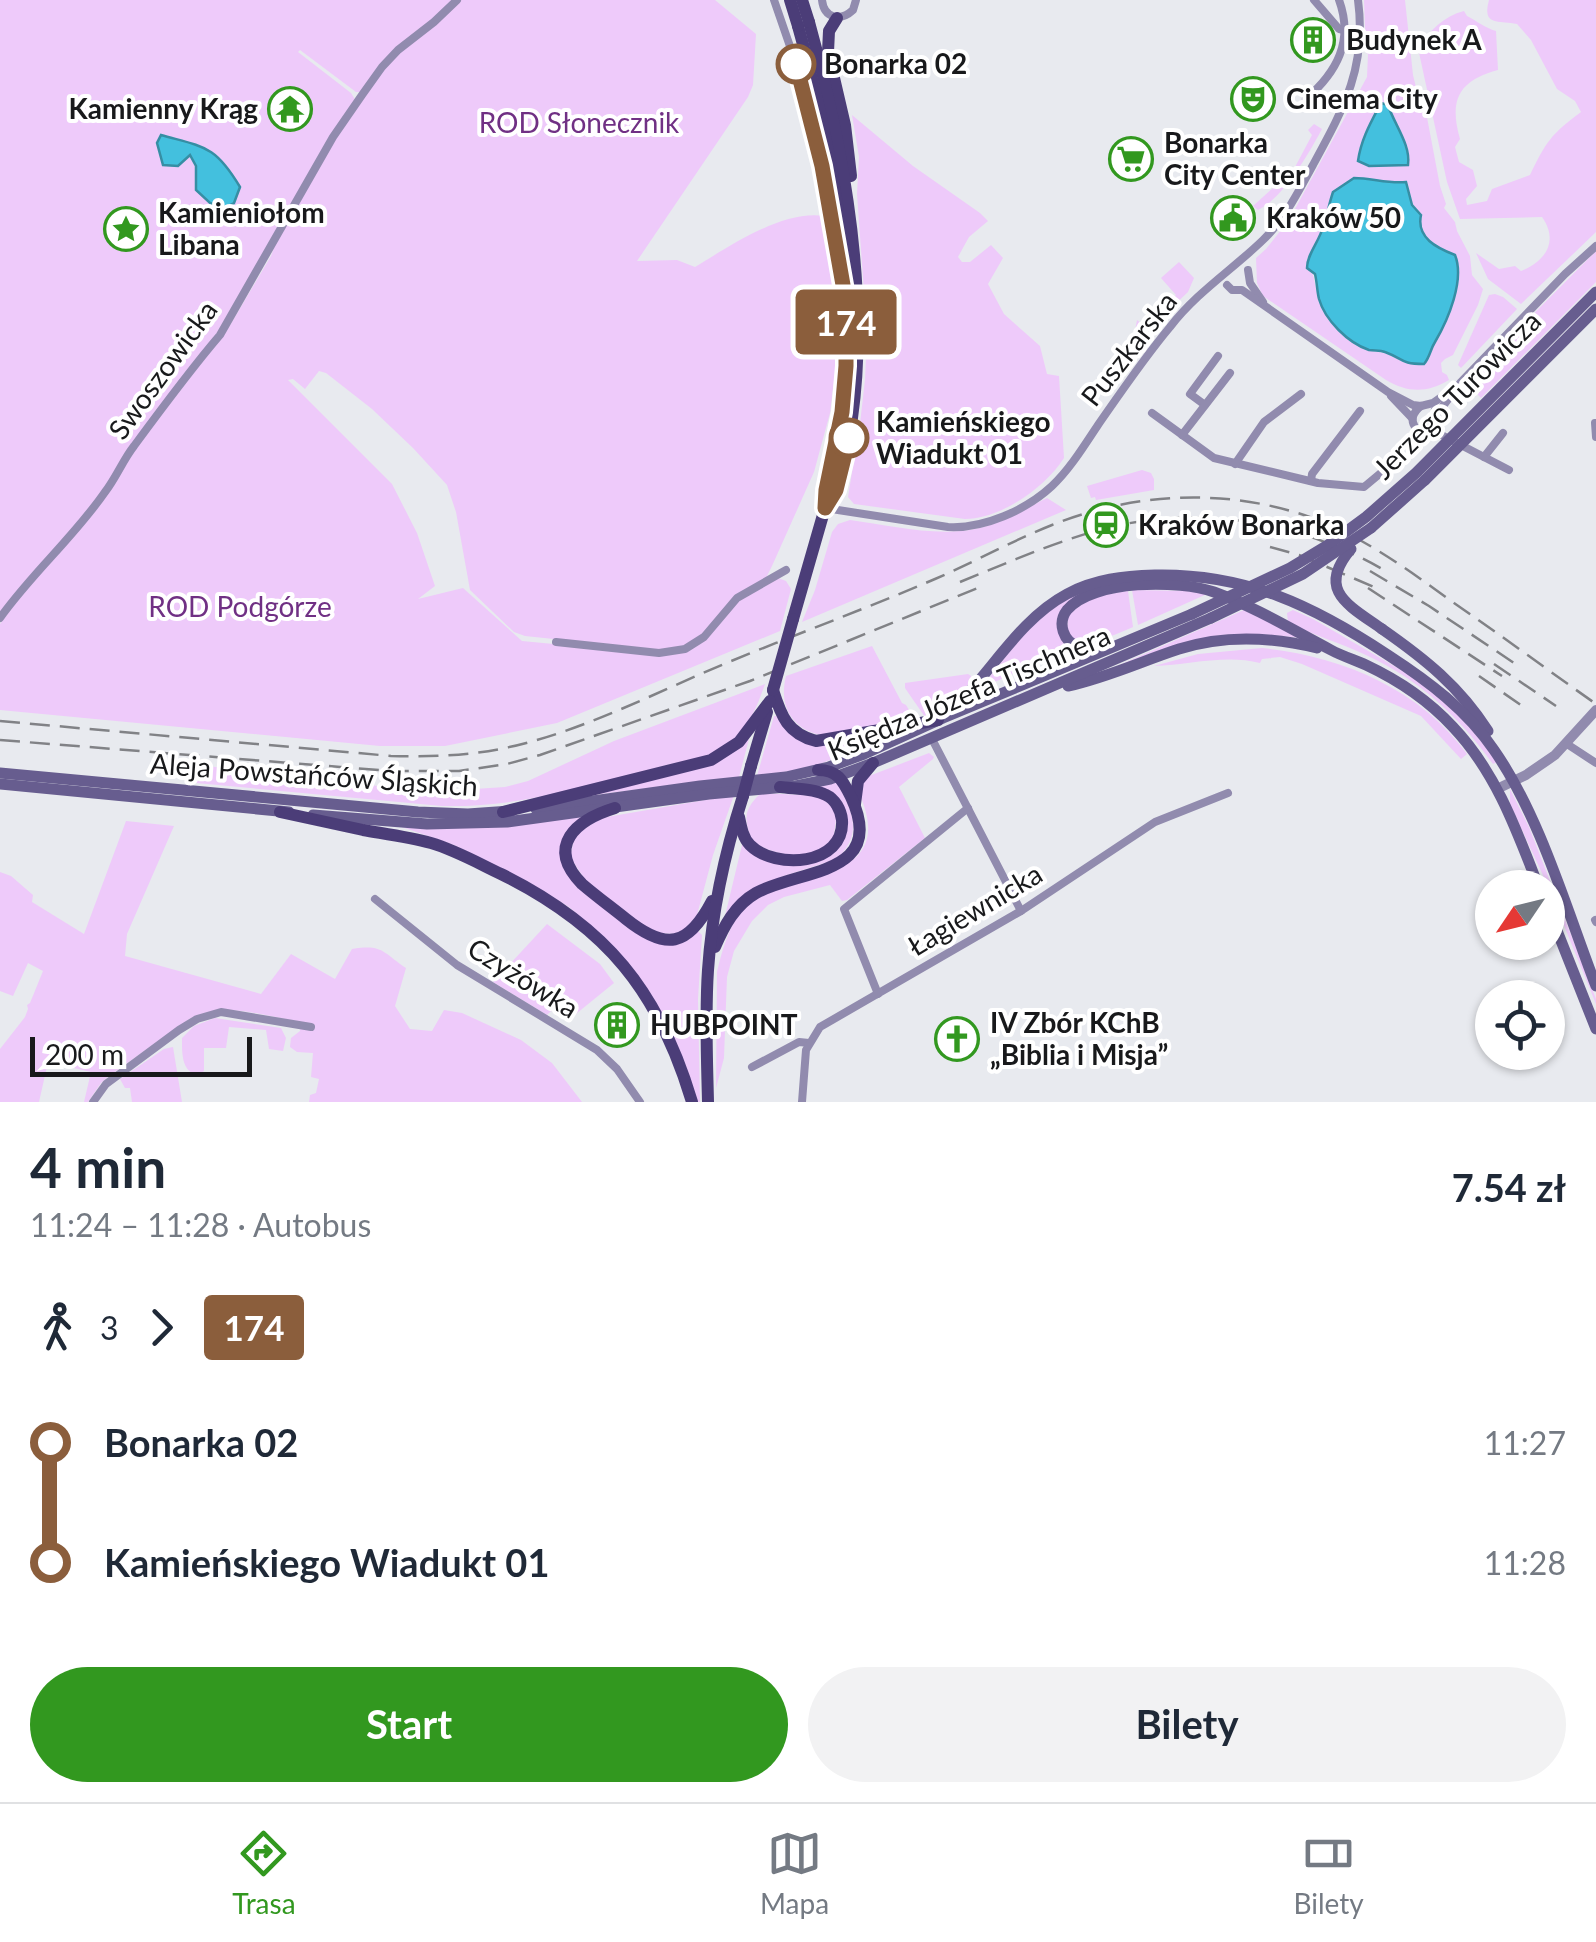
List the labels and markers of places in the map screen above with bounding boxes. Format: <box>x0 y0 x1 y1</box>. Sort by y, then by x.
building icon: Budynek A <box>1290 17 1336 63</box>
place label: Budynek A <box>1346 22 1482 56</box>
marker: Bonarka 02 <box>777 45 815 83</box>
place label: Bonarka 02 <box>824 46 967 80</box>
theatre icon: Cinema City <box>1230 76 1276 122</box>
place label: Cinema City <box>1286 81 1438 115</box>
temple icon: Kamienny Krąg <box>267 86 313 132</box>
place label: Kamienny Krąg <box>69 91 258 125</box>
place label: Bonarka City Center <box>1164 125 1306 191</box>
supermarket icon: Bonarka City Center <box>1108 136 1154 182</box>
place label: Kamieniołom Libana <box>158 195 325 261</box>
public building icon: Kraków 50 <box>1210 195 1256 241</box>
place label: Kraków 50 <box>1266 200 1401 234</box>
place icon: Kamieniołom Libana <box>103 206 149 252</box>
place label: Kamieńskiego Wiadukt 01 <box>876 404 1051 470</box>
marker: Kamieńskiego Wiadukt 01 <box>830 419 868 457</box>
station icon: Kraków Bonarka <box>1083 502 1129 548</box>
place label: Kraków Bonarka <box>1138 507 1344 541</box>
building icon: HUBPOINT <box>594 1002 640 1048</box>
place label: IV Zbór KChB „Biblia i Misja” <box>990 1005 1168 1071</box>
place label: HUBPOINT <box>650 1007 798 1041</box>
church icon: IV Zbór KChB „Biblia i Misja” <box>934 1016 980 1062</box>

